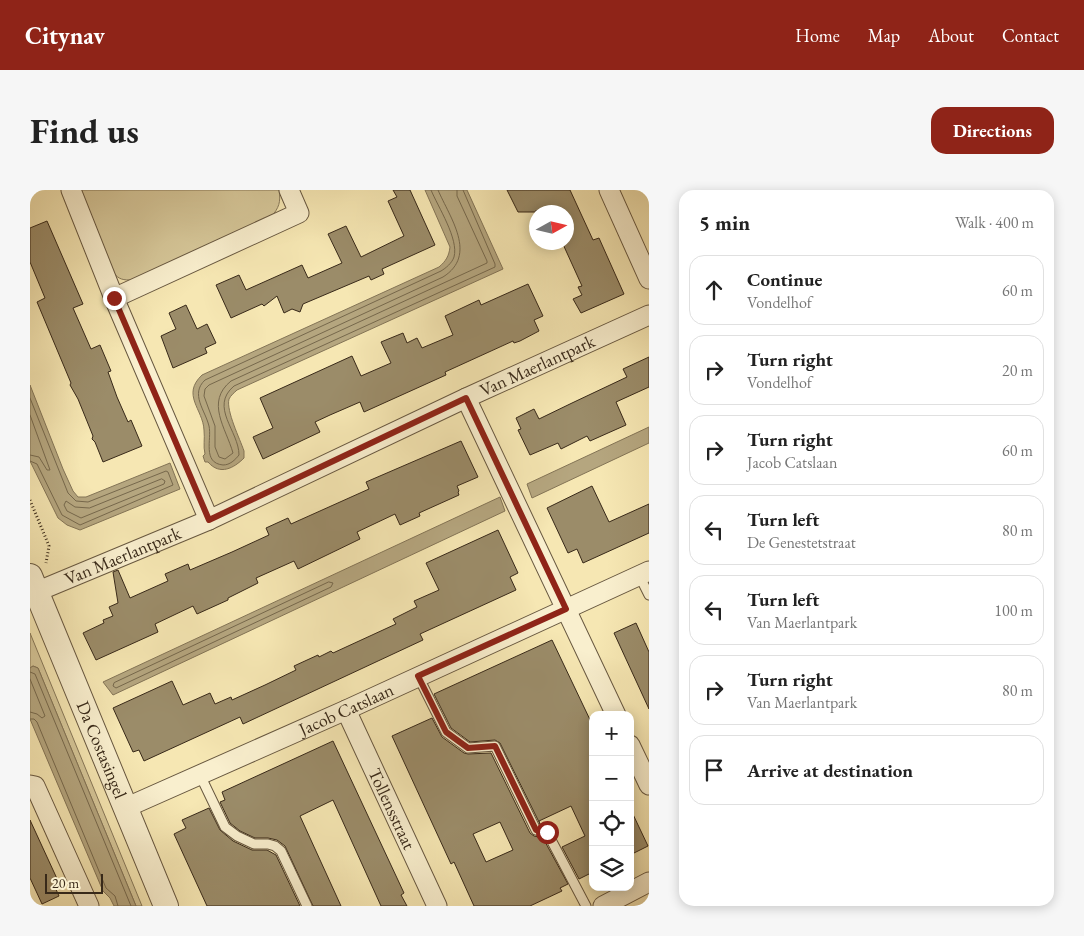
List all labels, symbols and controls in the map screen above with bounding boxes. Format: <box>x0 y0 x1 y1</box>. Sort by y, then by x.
text: Citynav <box>25 20 105 51</box>
text: Home <box>795 24 840 47</box>
text: Map <box>868 24 900 47</box>
text: About <box>928 24 974 47</box>
text: Contact <box>1002 24 1059 47</box>
button: Directions <box>931 107 1054 154</box>
text: Find us <box>30 108 139 153</box>
north arrow <box>529 205 574 250</box>
text: 5 min <box>699 209 750 236</box>
text: Walk · 400 m <box>955 212 1034 233</box>
text: Continue <box>747 267 822 292</box>
icon: ahead <box>700 276 728 304</box>
text: 60 m <box>1002 280 1033 301</box>
route end <box>103 287 126 310</box>
text: Vondelhof <box>747 292 812 313</box>
street label: Van Maerlantpark <box>476 329 599 401</box>
text: Turn right <box>747 347 833 372</box>
icon: right <box>700 356 728 384</box>
text: 20 m <box>1002 360 1033 381</box>
text: Vondelhof <box>747 372 812 393</box>
text: Turn right <box>747 427 833 452</box>
icon: right <box>700 436 728 464</box>
text: 60 m <box>1002 440 1033 461</box>
text: Jacob Catslaan <box>747 452 837 473</box>
text: Turn left <box>747 507 819 532</box>
icon: left <box>700 516 728 544</box>
text: 80 m <box>1002 520 1033 541</box>
street label: Van Maerlantpark <box>61 521 185 590</box>
text: De Genestetstraat <box>747 532 856 553</box>
text: Turn left <box>747 587 819 612</box>
icon: left <box>700 596 728 624</box>
text: 100 m <box>994 600 1033 621</box>
text: Van Maerlantpark <box>747 612 857 633</box>
text: Turn right <box>747 667 833 692</box>
icon: right <box>700 676 728 704</box>
street label: Jacob Catslaan <box>293 678 397 741</box>
text: 80 m <box>1002 680 1033 701</box>
text: Van Maerlantpark <box>747 692 857 713</box>
street label: Da Costasingel <box>72 697 132 802</box>
map controls <box>589 711 634 891</box>
button: + <box>589 711 634 756</box>
button: − <box>589 756 634 801</box>
icon: arrive <box>700 756 728 784</box>
text: Arrive at destination <box>747 758 913 783</box>
street label: Tollensstraat <box>364 764 421 853</box>
button: locate <box>589 801 634 846</box>
route start <box>536 821 559 844</box>
button: layers <box>589 846 634 891</box>
scale bar <box>45 871 102 894</box>
text: 20 m <box>52 874 79 892</box>

